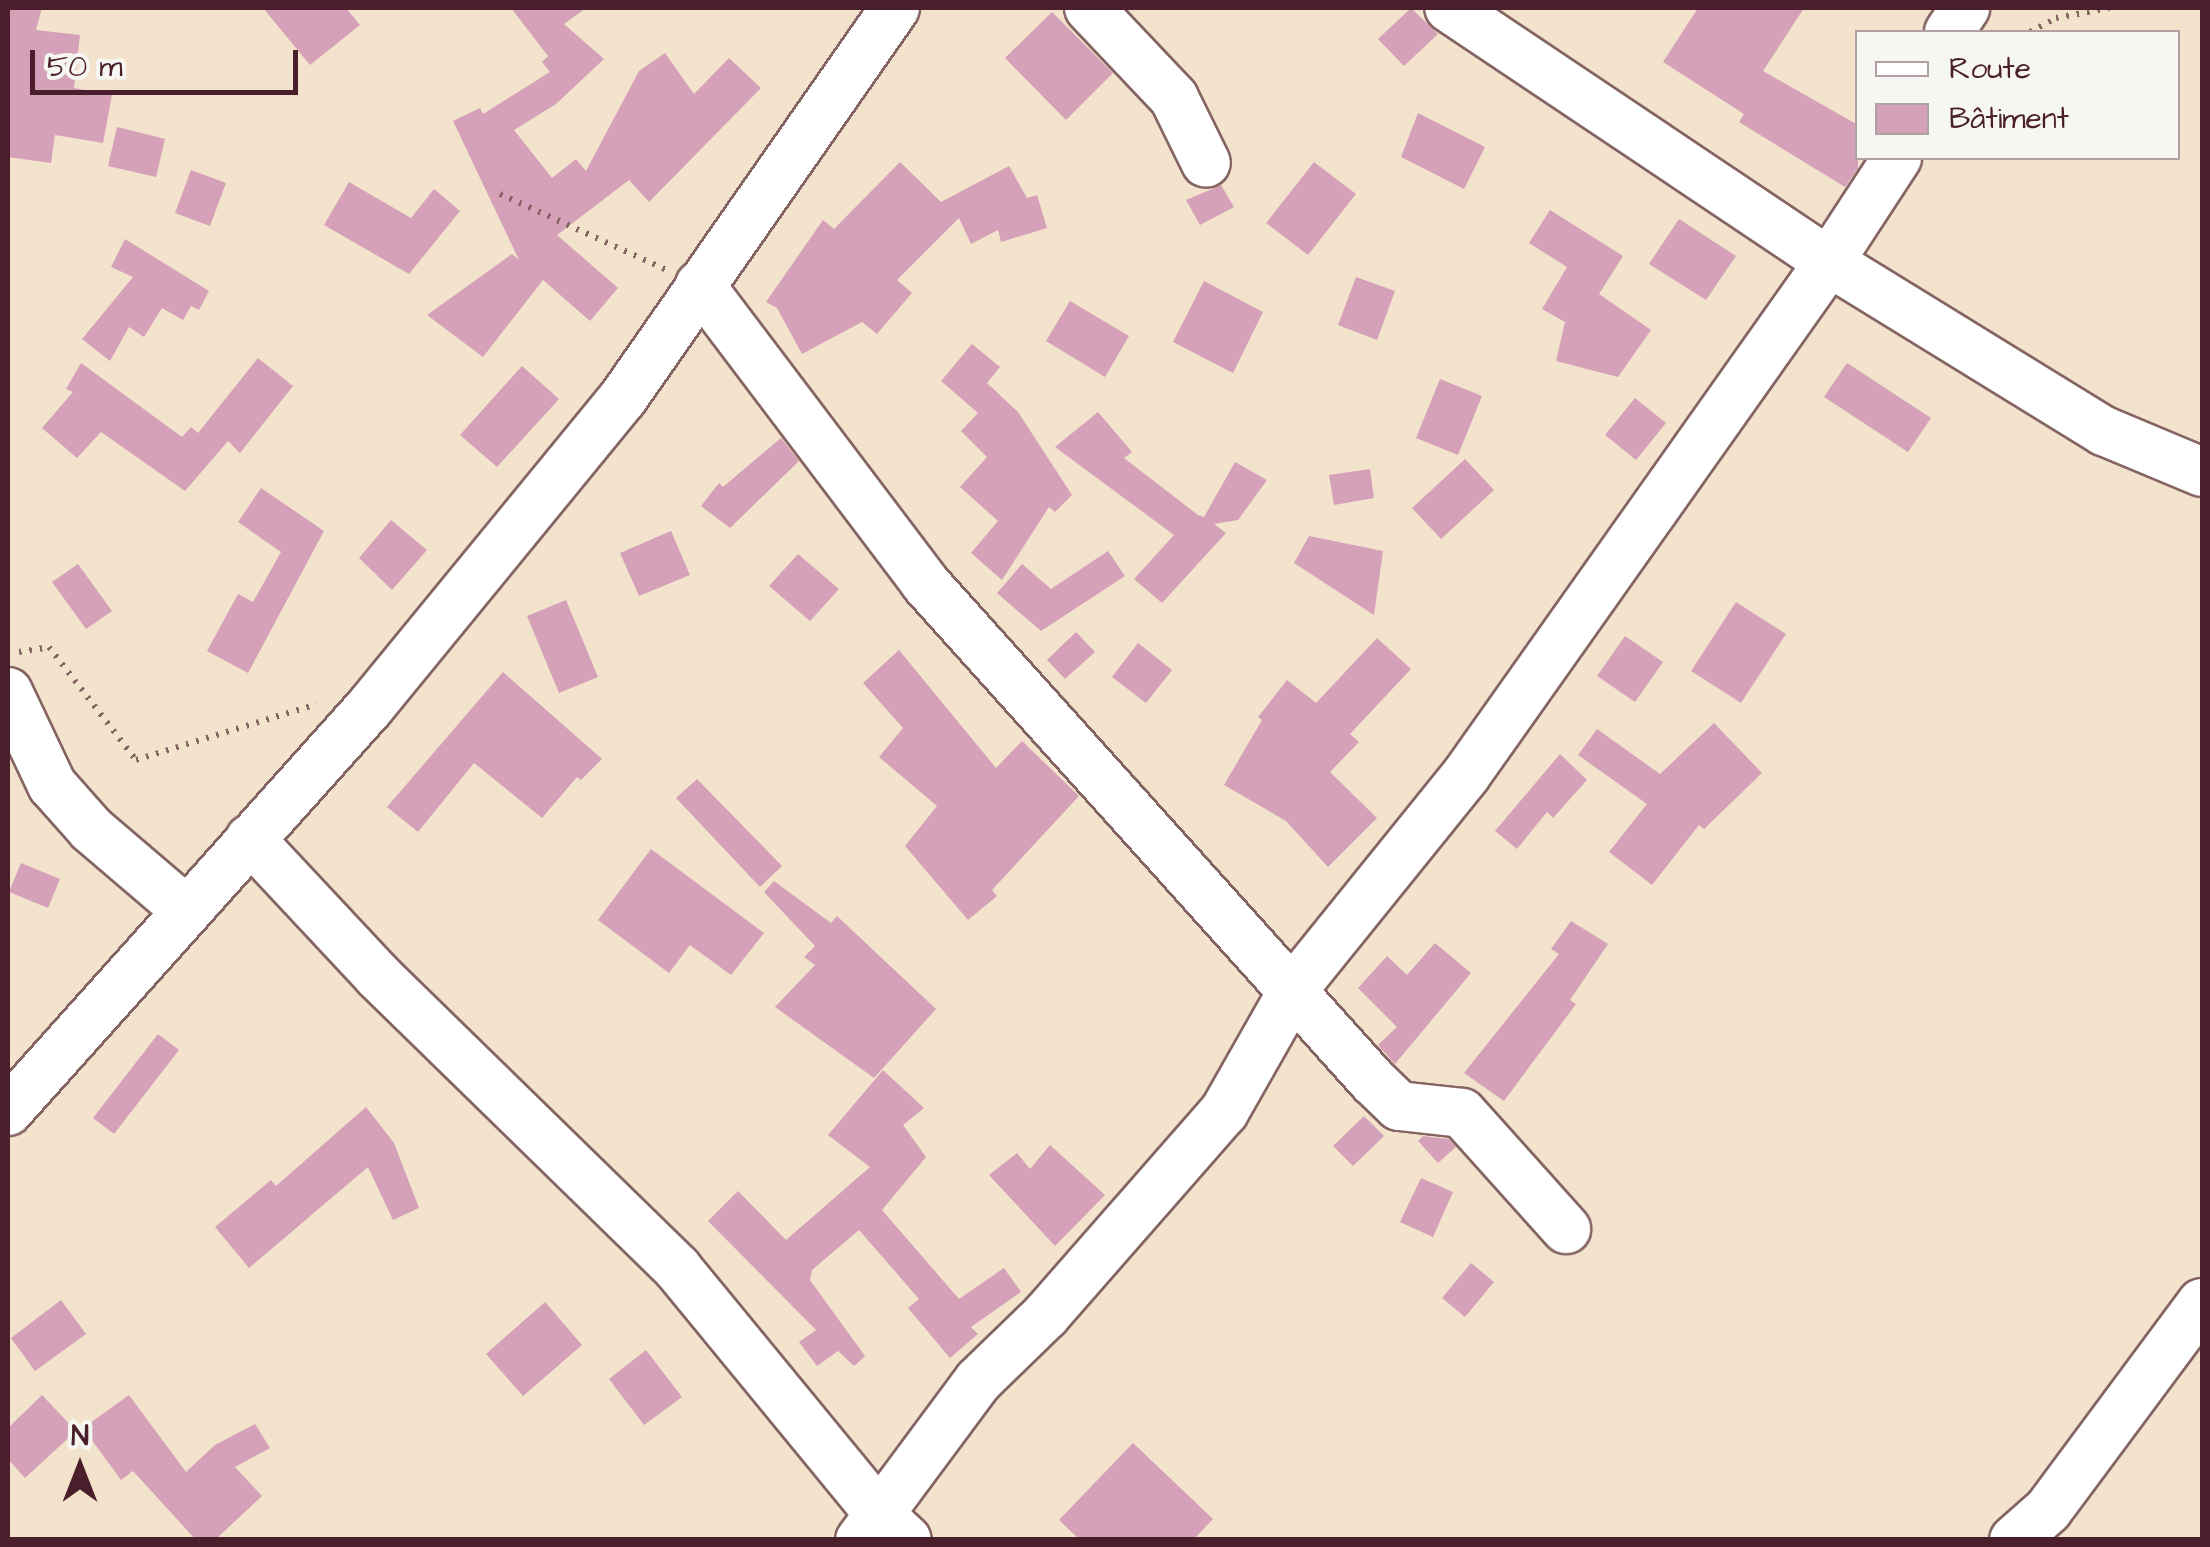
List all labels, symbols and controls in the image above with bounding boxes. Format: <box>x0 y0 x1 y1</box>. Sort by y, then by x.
scale bar <box>35 30 302 92</box>
legend <box>1855 30 2180 160</box>
text: 50 m <box>47 46 123 88</box>
text: Route <box>1949 48 2031 90</box>
text: Bâtiment <box>1949 98 2069 140</box>
north arrow <box>30 1417 130 1517</box>
text: N <box>71 1417 89 1456</box>

